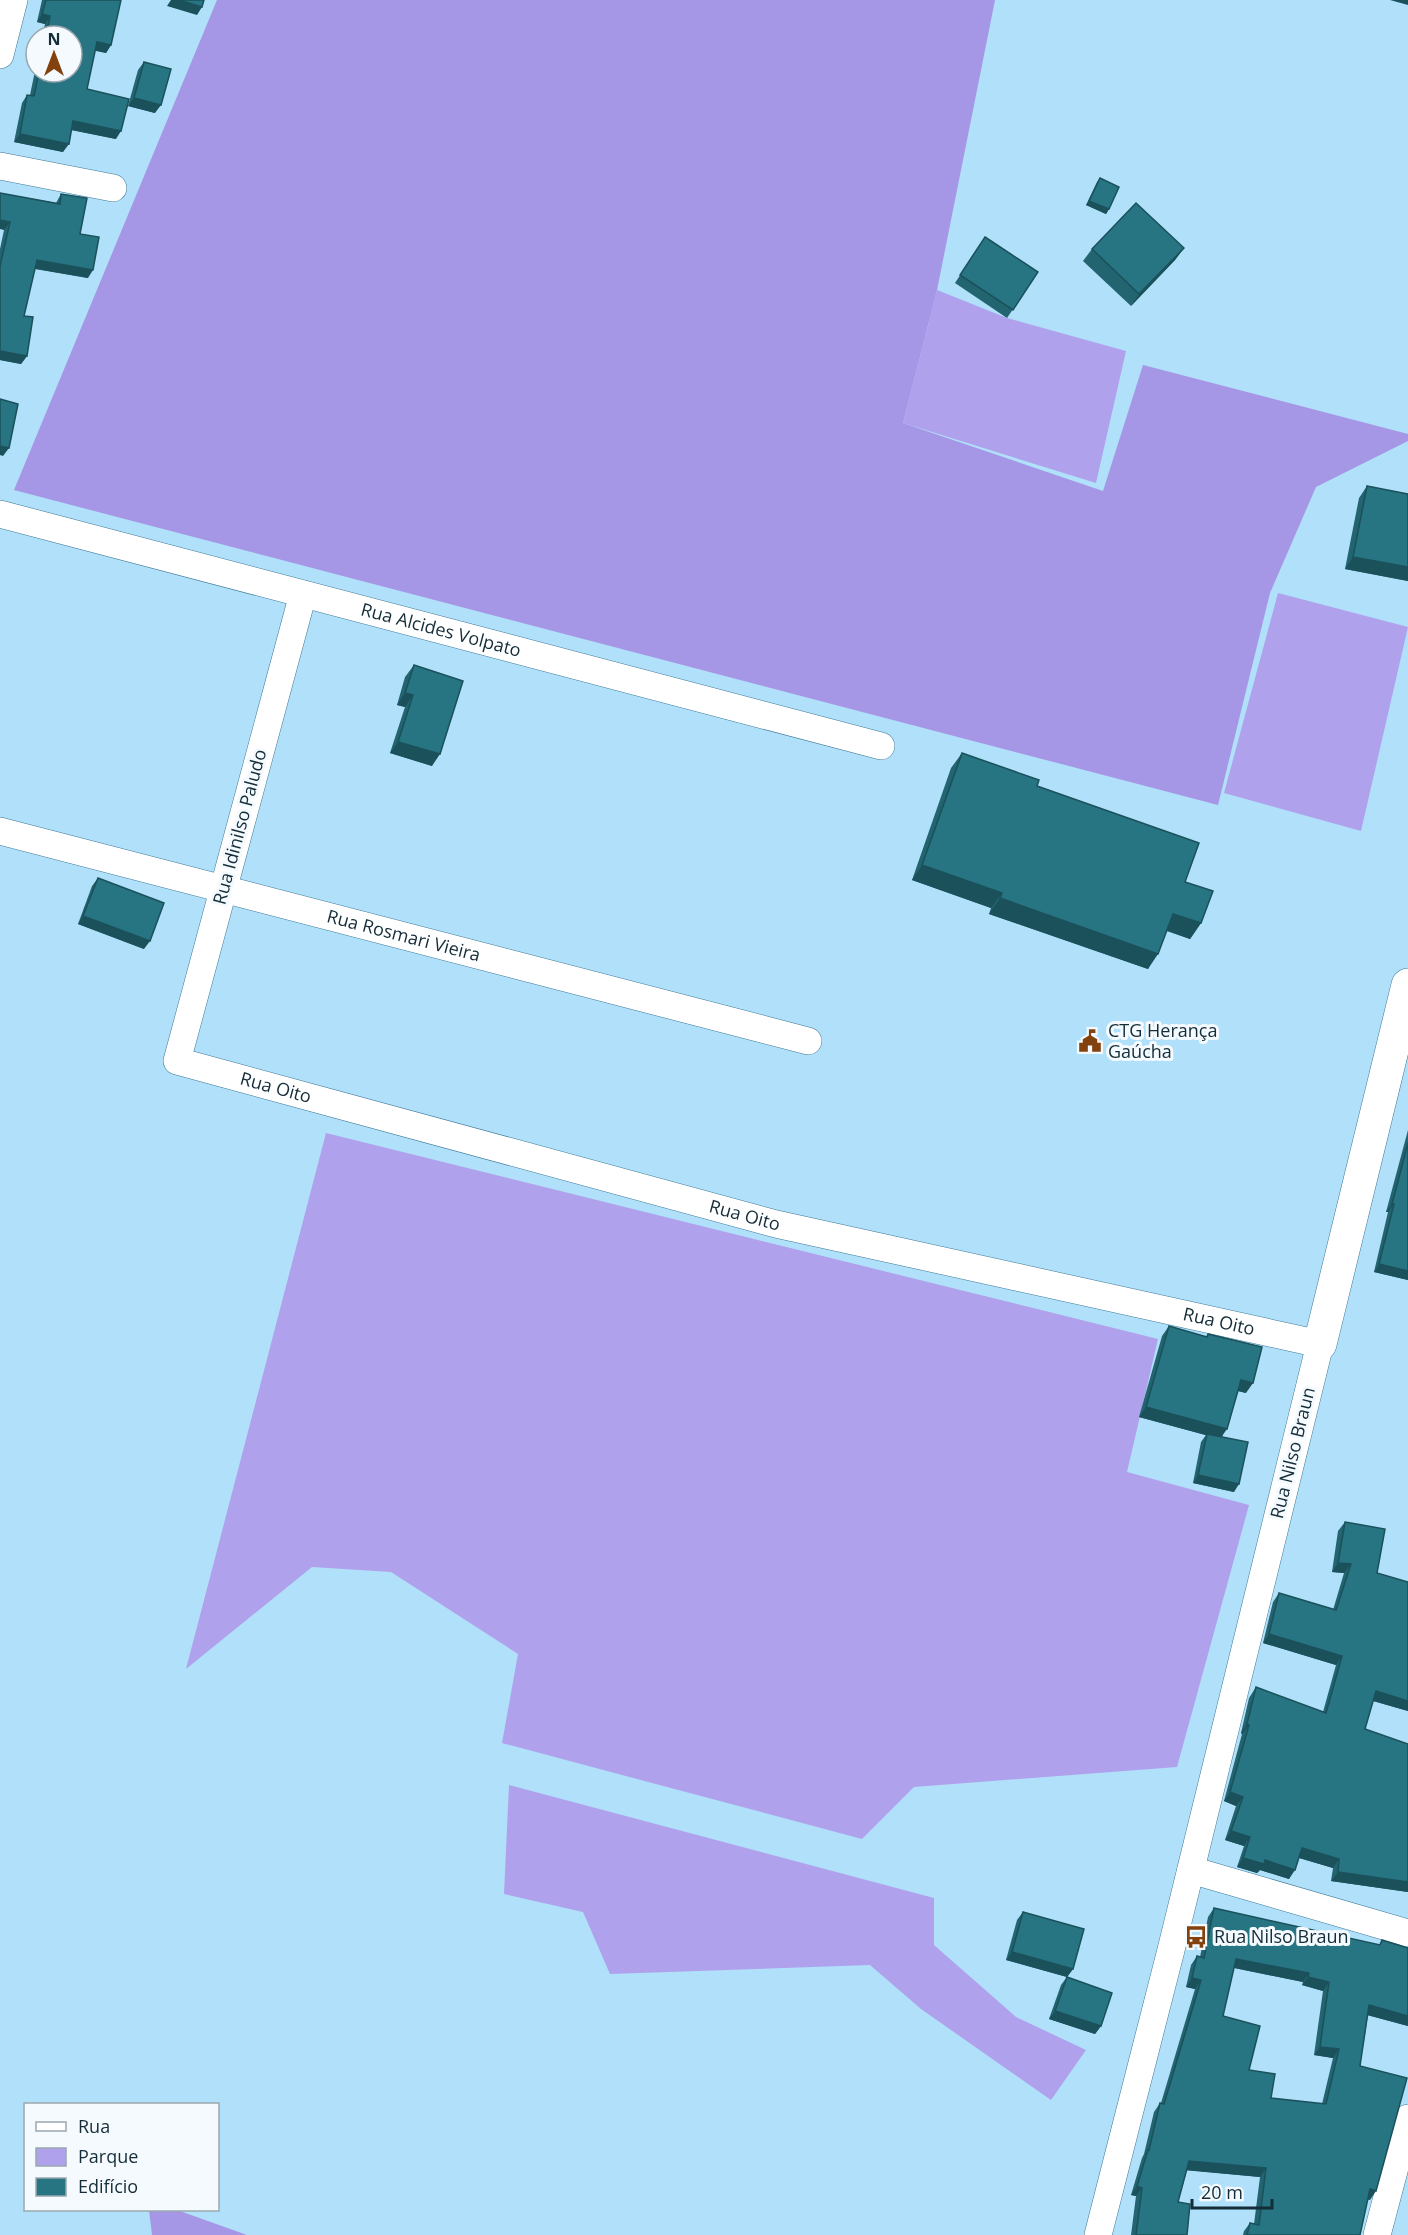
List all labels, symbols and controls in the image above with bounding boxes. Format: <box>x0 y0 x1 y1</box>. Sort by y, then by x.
north arrow <box>24 24 84 84</box>
text: N <box>47 28 61 50</box>
street label: Rua Alcides Volpato <box>359 597 524 662</box>
street label: Rua Idinilso Paludo <box>207 746 271 907</box>
street label: Rua Rosmari Vieira <box>324 903 483 966</box>
place label: CTG Herança Gaúcha <box>1108 1018 1217 1063</box>
public building icon: CTG Herança Gaúcha <box>1077 1028 1103 1054</box>
street label: Rua Oito <box>238 1066 314 1108</box>
street label: Rua Oito <box>707 1193 783 1236</box>
street label: Rua Oito <box>1181 1301 1257 1340</box>
street label: Rua Nilso Braun <box>1264 1385 1320 1521</box>
bus stop icon: Rua Nilso Braun <box>1183 1924 1209 1950</box>
place label: Rua Nilso Braun <box>1214 1924 1349 1948</box>
legend <box>24 2103 219 2211</box>
text: Rua <box>78 2114 110 2138</box>
text: Parque <box>78 2144 138 2168</box>
scale bar <box>1192 2172 1272 2210</box>
text: Edifício <box>78 2174 138 2198</box>
text: 20 m <box>1201 2180 1243 2204</box>

